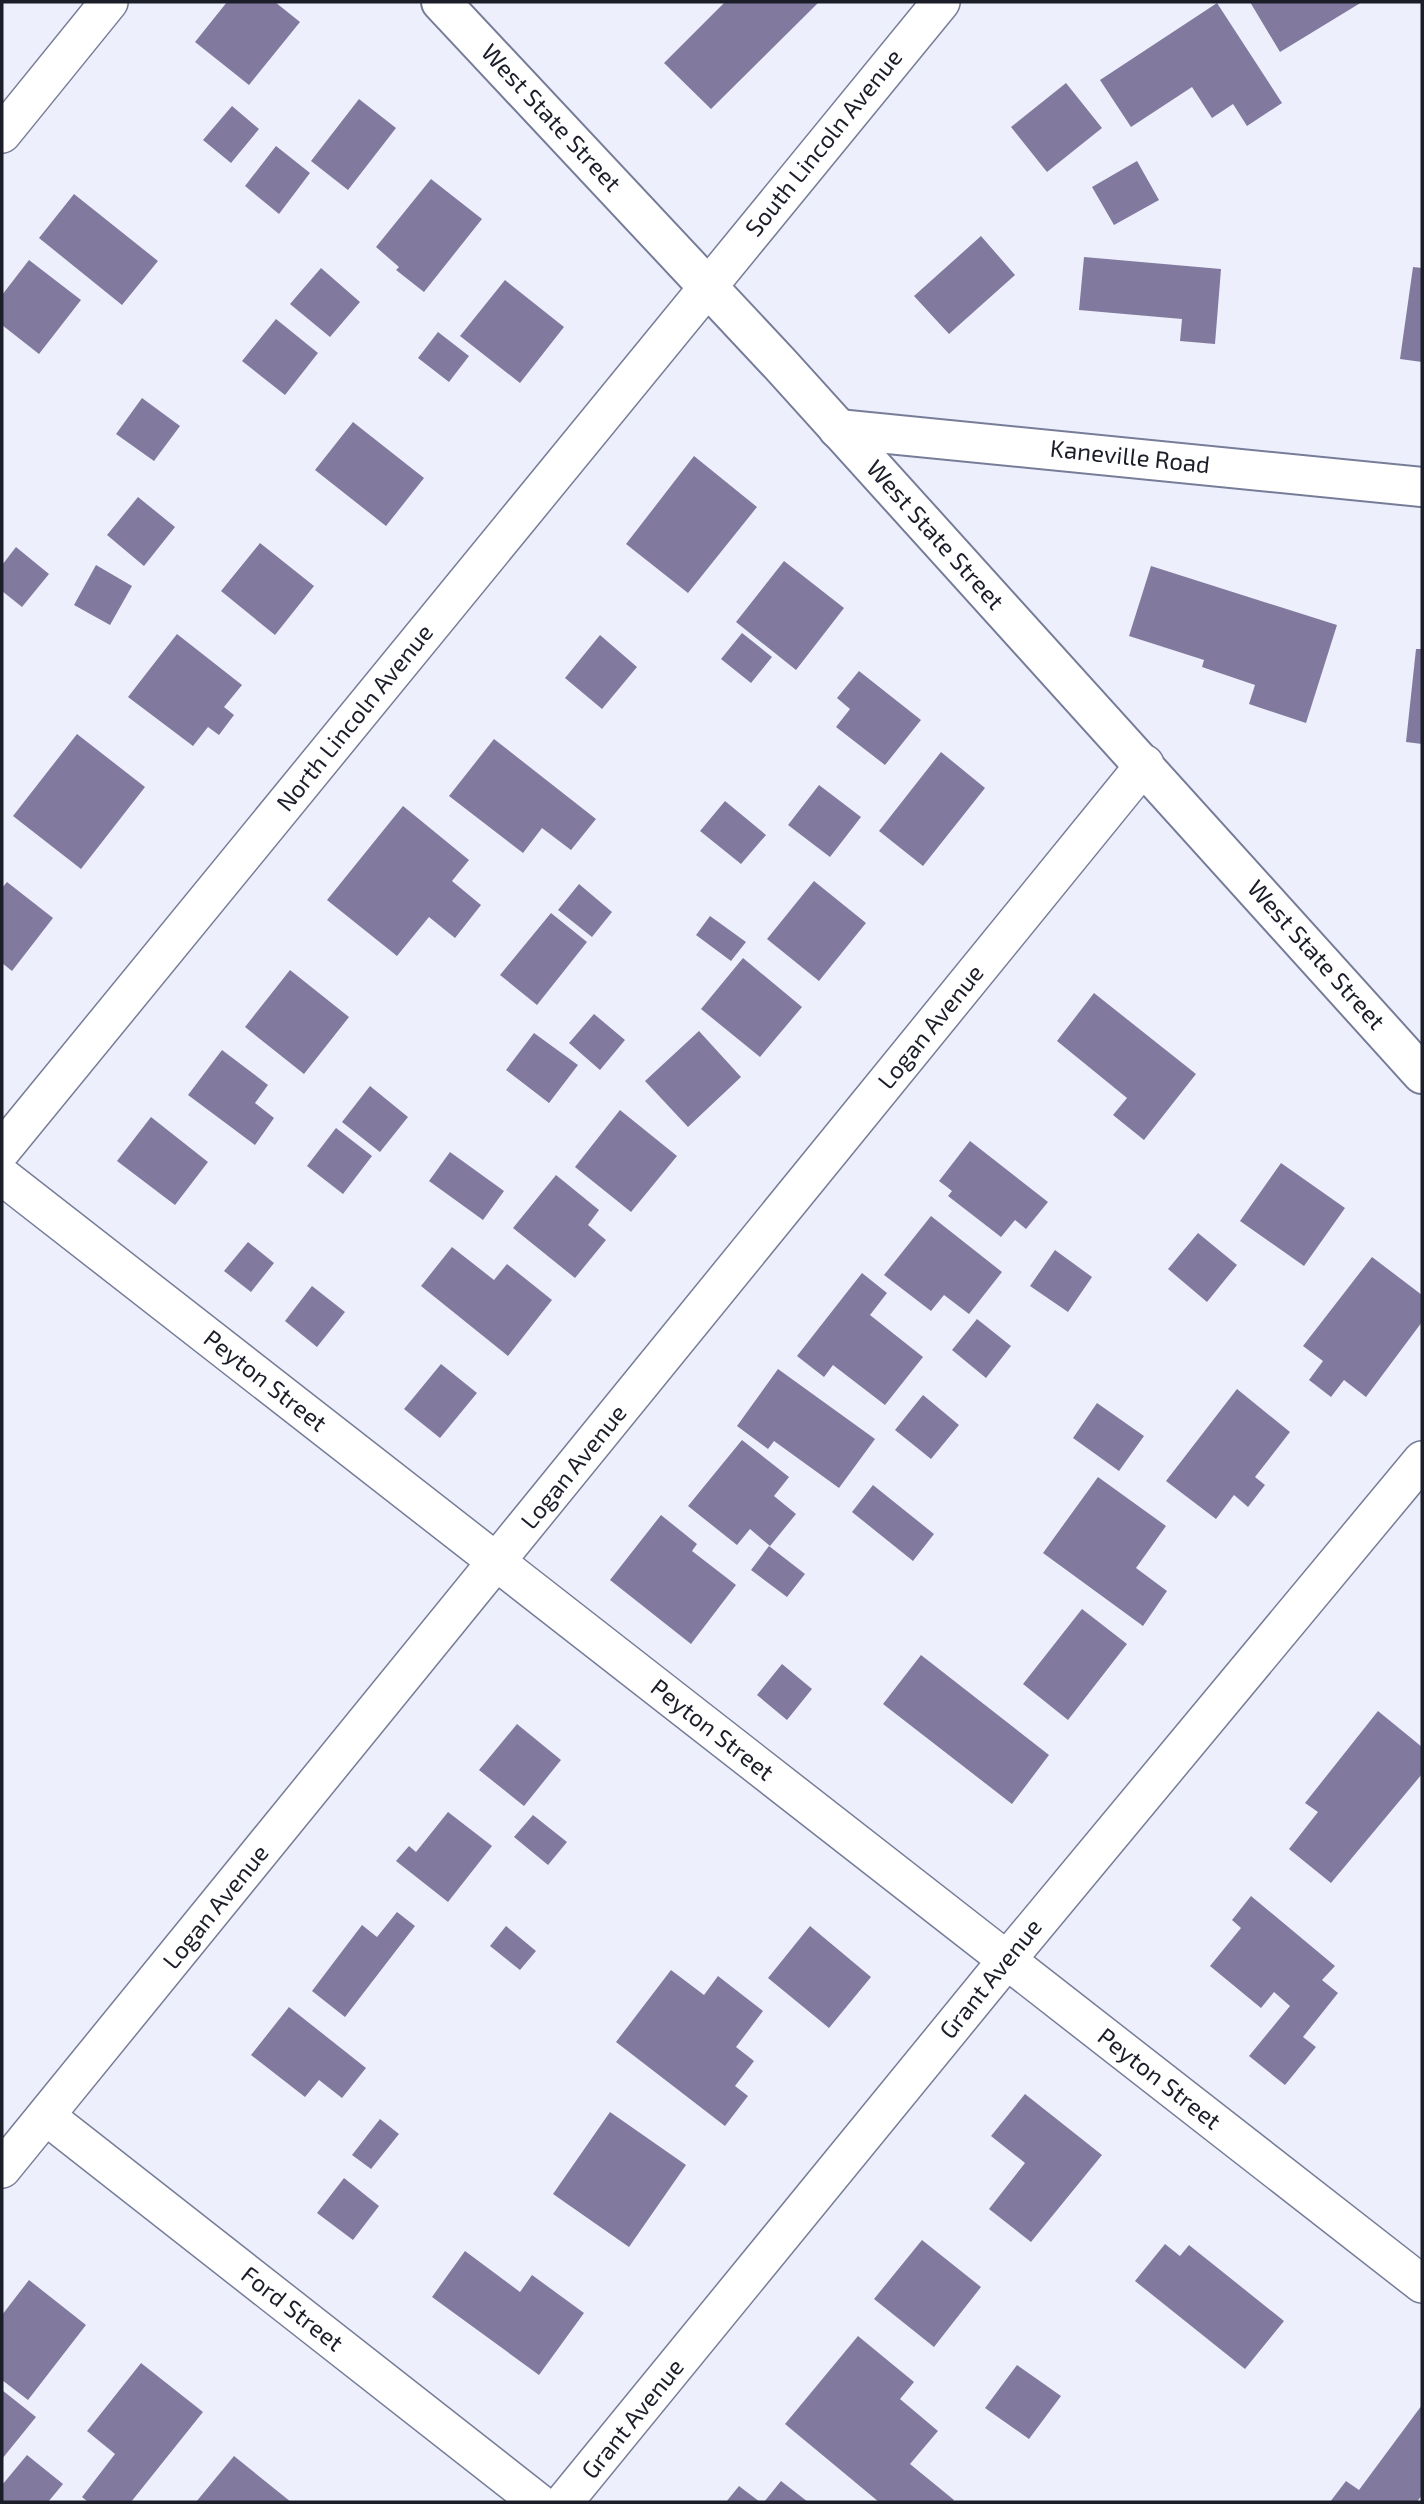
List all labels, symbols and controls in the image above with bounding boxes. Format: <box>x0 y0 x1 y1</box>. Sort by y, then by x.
street label: West State Street <box>476 37 628 197</box>
street label: South Lincoln Avenue <box>738 42 907 242</box>
street label: Kaneville Road <box>1049 433 1212 478</box>
street label: West State Street <box>861 453 1011 615</box>
street label: North Lincoln Avenue <box>269 618 438 816</box>
street label: West State Street <box>1242 873 1392 1035</box>
street label: Logan Avenue <box>871 958 989 1094</box>
street label: Peyton Street <box>199 1323 333 1437</box>
street label: Logan Avenue <box>514 1398 632 1534</box>
street label: Peyton Street <box>646 1672 780 1786</box>
street label: Logan Avenue <box>156 1838 274 1974</box>
street label: Grant Avenue <box>933 1912 1047 2044</box>
street label: Peyton Street <box>1093 2021 1227 2135</box>
street label: Ford Street <box>236 2259 350 2357</box>
street label: Grant Avenue <box>575 2352 689 2484</box>

